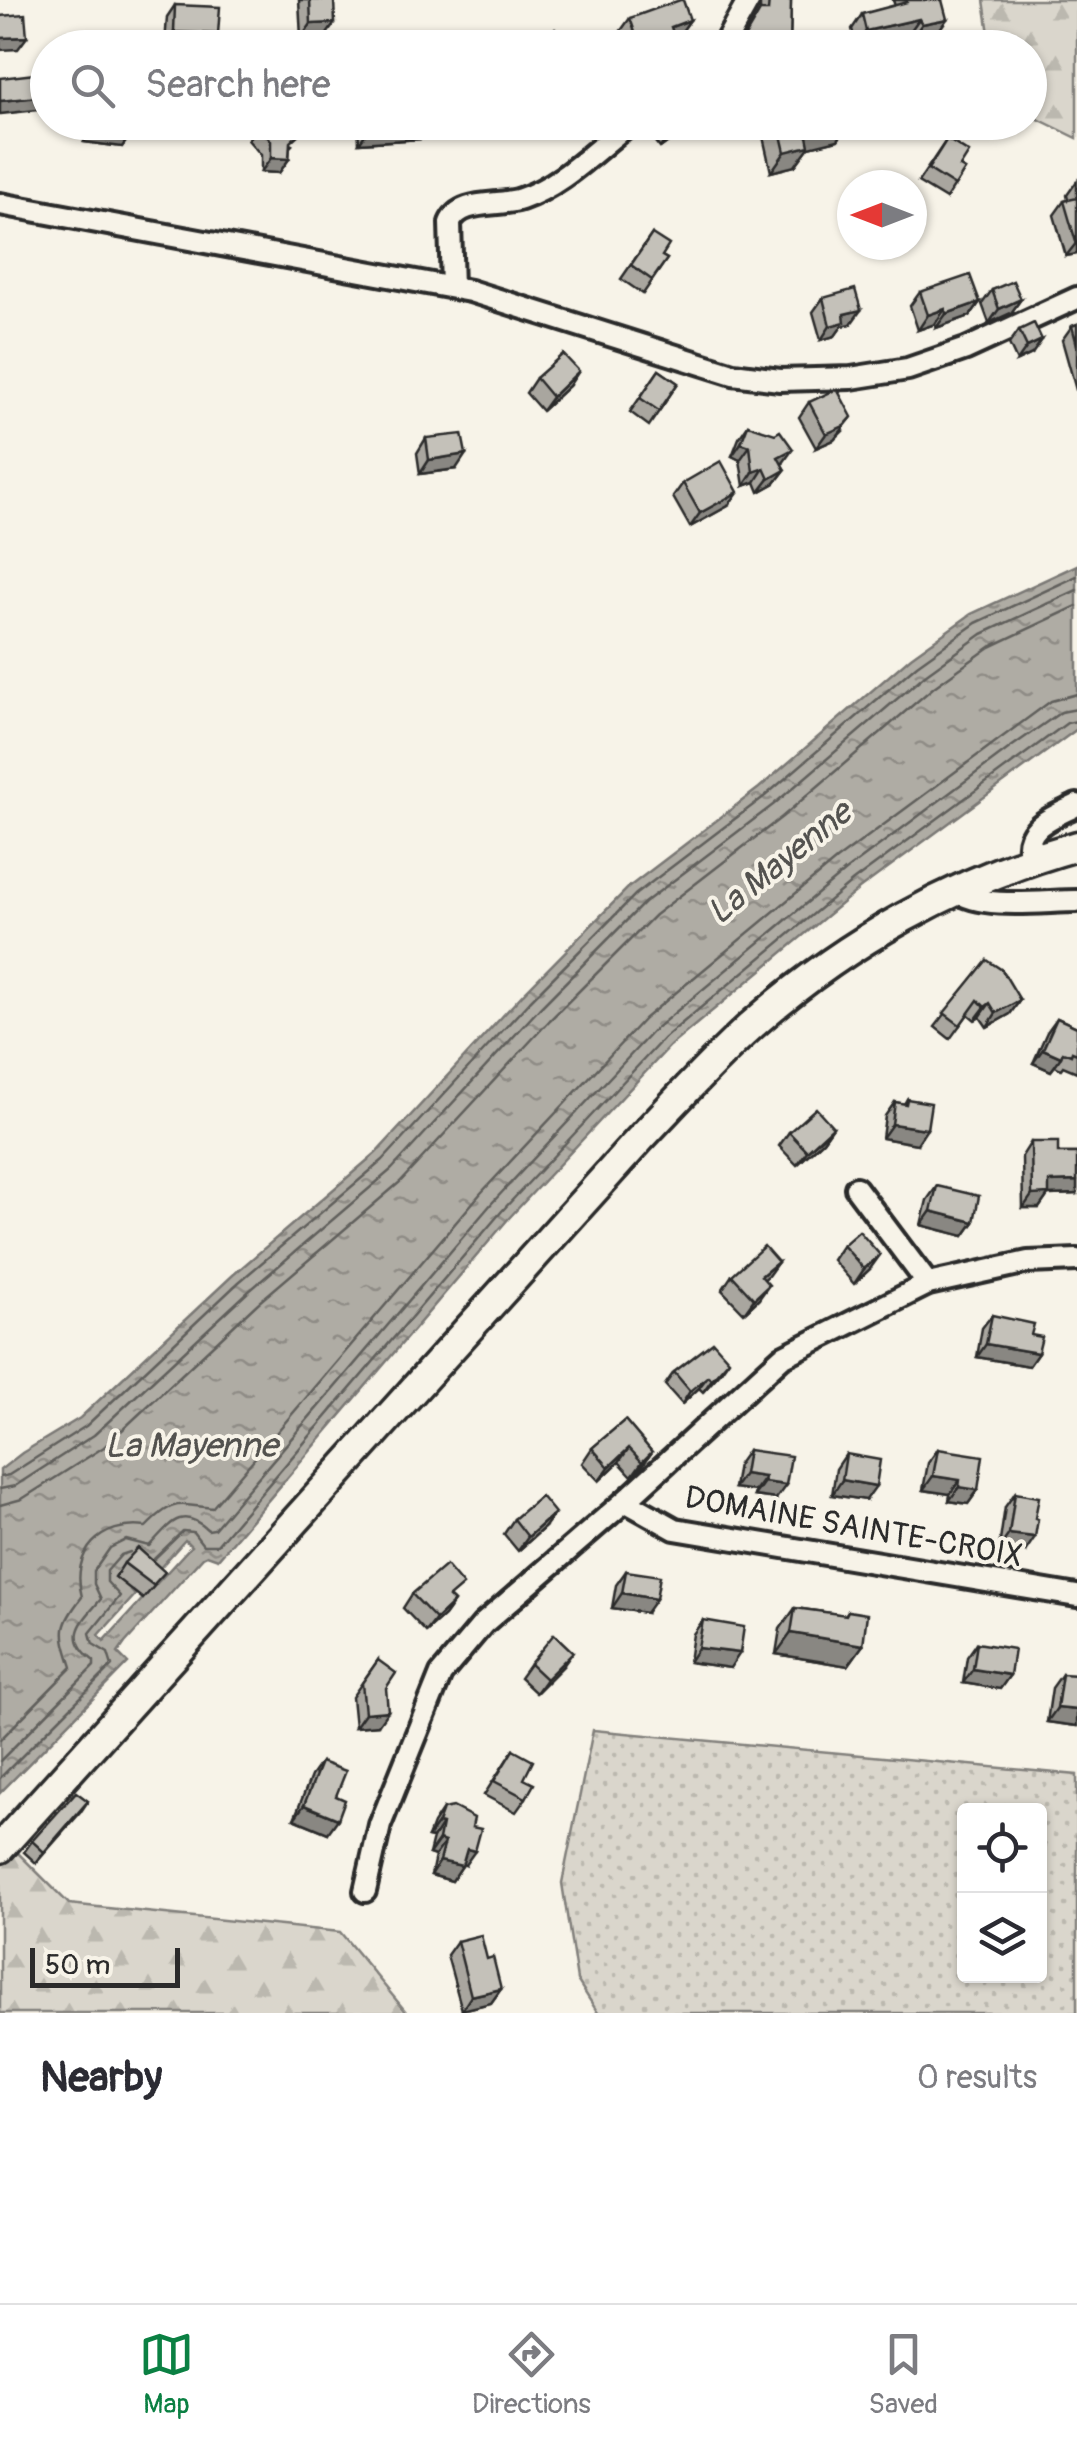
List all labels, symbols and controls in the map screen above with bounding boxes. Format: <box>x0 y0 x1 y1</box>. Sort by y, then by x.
search box <box>30 30 1047 140</box>
icon: search <box>65 58 120 113</box>
text: Search here <box>145 61 331 109</box>
north arrow <box>837 170 927 260</box>
water label: La Mayenne <box>699 789 864 934</box>
water label: La Mayenne <box>104 1424 281 1468</box>
street label: DOMAINE SAINTE-CROIX <box>682 1478 1026 1576</box>
map controls <box>957 1803 1047 1983</box>
button: locate <box>957 1803 1047 1893</box>
button: layers <box>957 1893 1047 1983</box>
scale bar <box>30 1943 180 1988</box>
text: 50 m <box>45 1948 110 1983</box>
text: Nearby <box>40 2052 162 2104</box>
text: 0 results <box>917 2058 1037 2098</box>
tab: Map <box>139 2327 194 2422</box>
tab: Directions <box>472 2327 591 2422</box>
tab: Saved <box>869 2327 938 2422</box>

